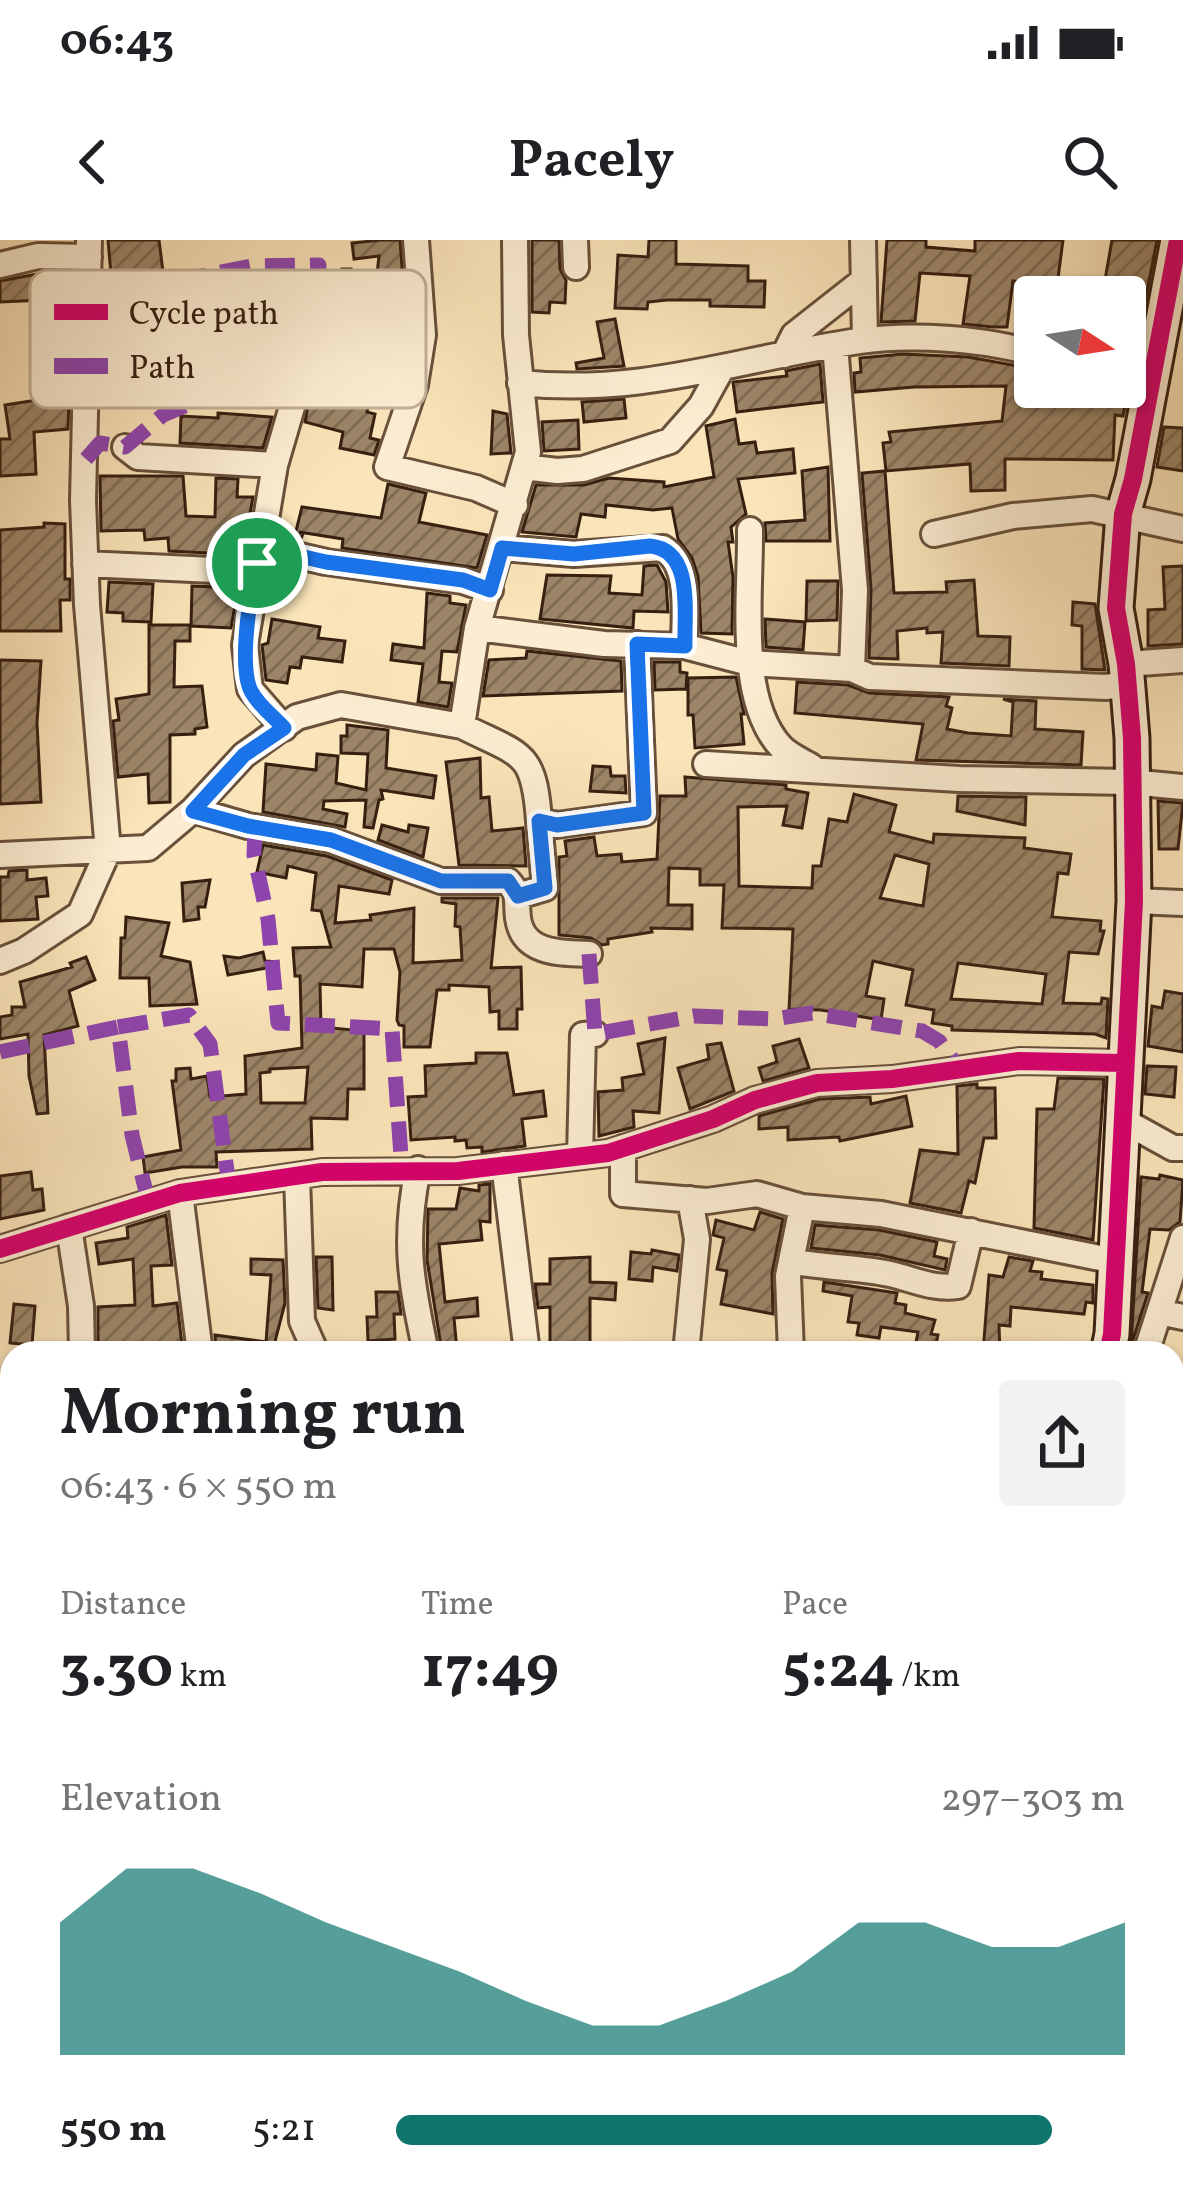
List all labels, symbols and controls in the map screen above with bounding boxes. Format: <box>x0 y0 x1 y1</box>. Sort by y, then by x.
text: 06:43 <box>60 11 174 74</box>
text: Pacely <box>509 125 674 200</box>
icon: back <box>60 129 126 195</box>
icon: search <box>1057 129 1123 195</box>
legend <box>30 270 426 408</box>
north arrow <box>1014 276 1146 408</box>
map controls <box>1014 276 1146 408</box>
text: Cycle path <box>129 293 279 339</box>
text: Path <box>129 347 195 393</box>
pin <box>206 512 308 614</box>
icon: arrive <box>224 530 290 596</box>
text: Morning run <box>60 1370 466 1462</box>
button: share <box>999 1380 1125 1506</box>
text: 06:43 · 6 × 550 m <box>60 1461 337 1515</box>
text: Distance <box>60 1583 186 1629</box>
text: Time <box>421 1583 493 1629</box>
text: Pace <box>782 1583 848 1629</box>
text: 3.30 <box>60 1629 173 1712</box>
text: 17:49 <box>421 1629 559 1712</box>
text: 5:24 <box>782 1629 895 1712</box>
text: km <box>173 1655 227 1701</box>
text: /km <box>895 1655 960 1701</box>
text: Elevation <box>60 1773 222 1827</box>
text: 297–303 m <box>941 1773 1125 1827</box>
text: 550 m <box>60 2103 167 2157</box>
text: 5:21 <box>252 2103 316 2157</box>

